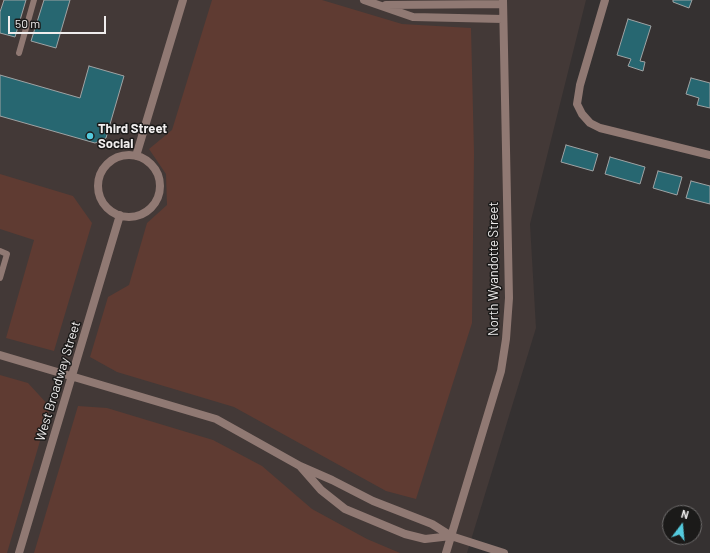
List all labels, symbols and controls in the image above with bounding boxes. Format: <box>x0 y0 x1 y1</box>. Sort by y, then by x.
scale bar <box>10 8 108 34</box>
text: 50 m <box>15 16 40 30</box>
place label: Third Street Social <box>98 121 167 152</box>
marker: Third Street Social <box>85 131 95 141</box>
street label: North Wyandotte Street <box>486 202 502 336</box>
street label: West Broadway Street <box>32 319 84 443</box>
north arrow <box>662 505 702 545</box>
text: N <box>680 507 690 521</box>

